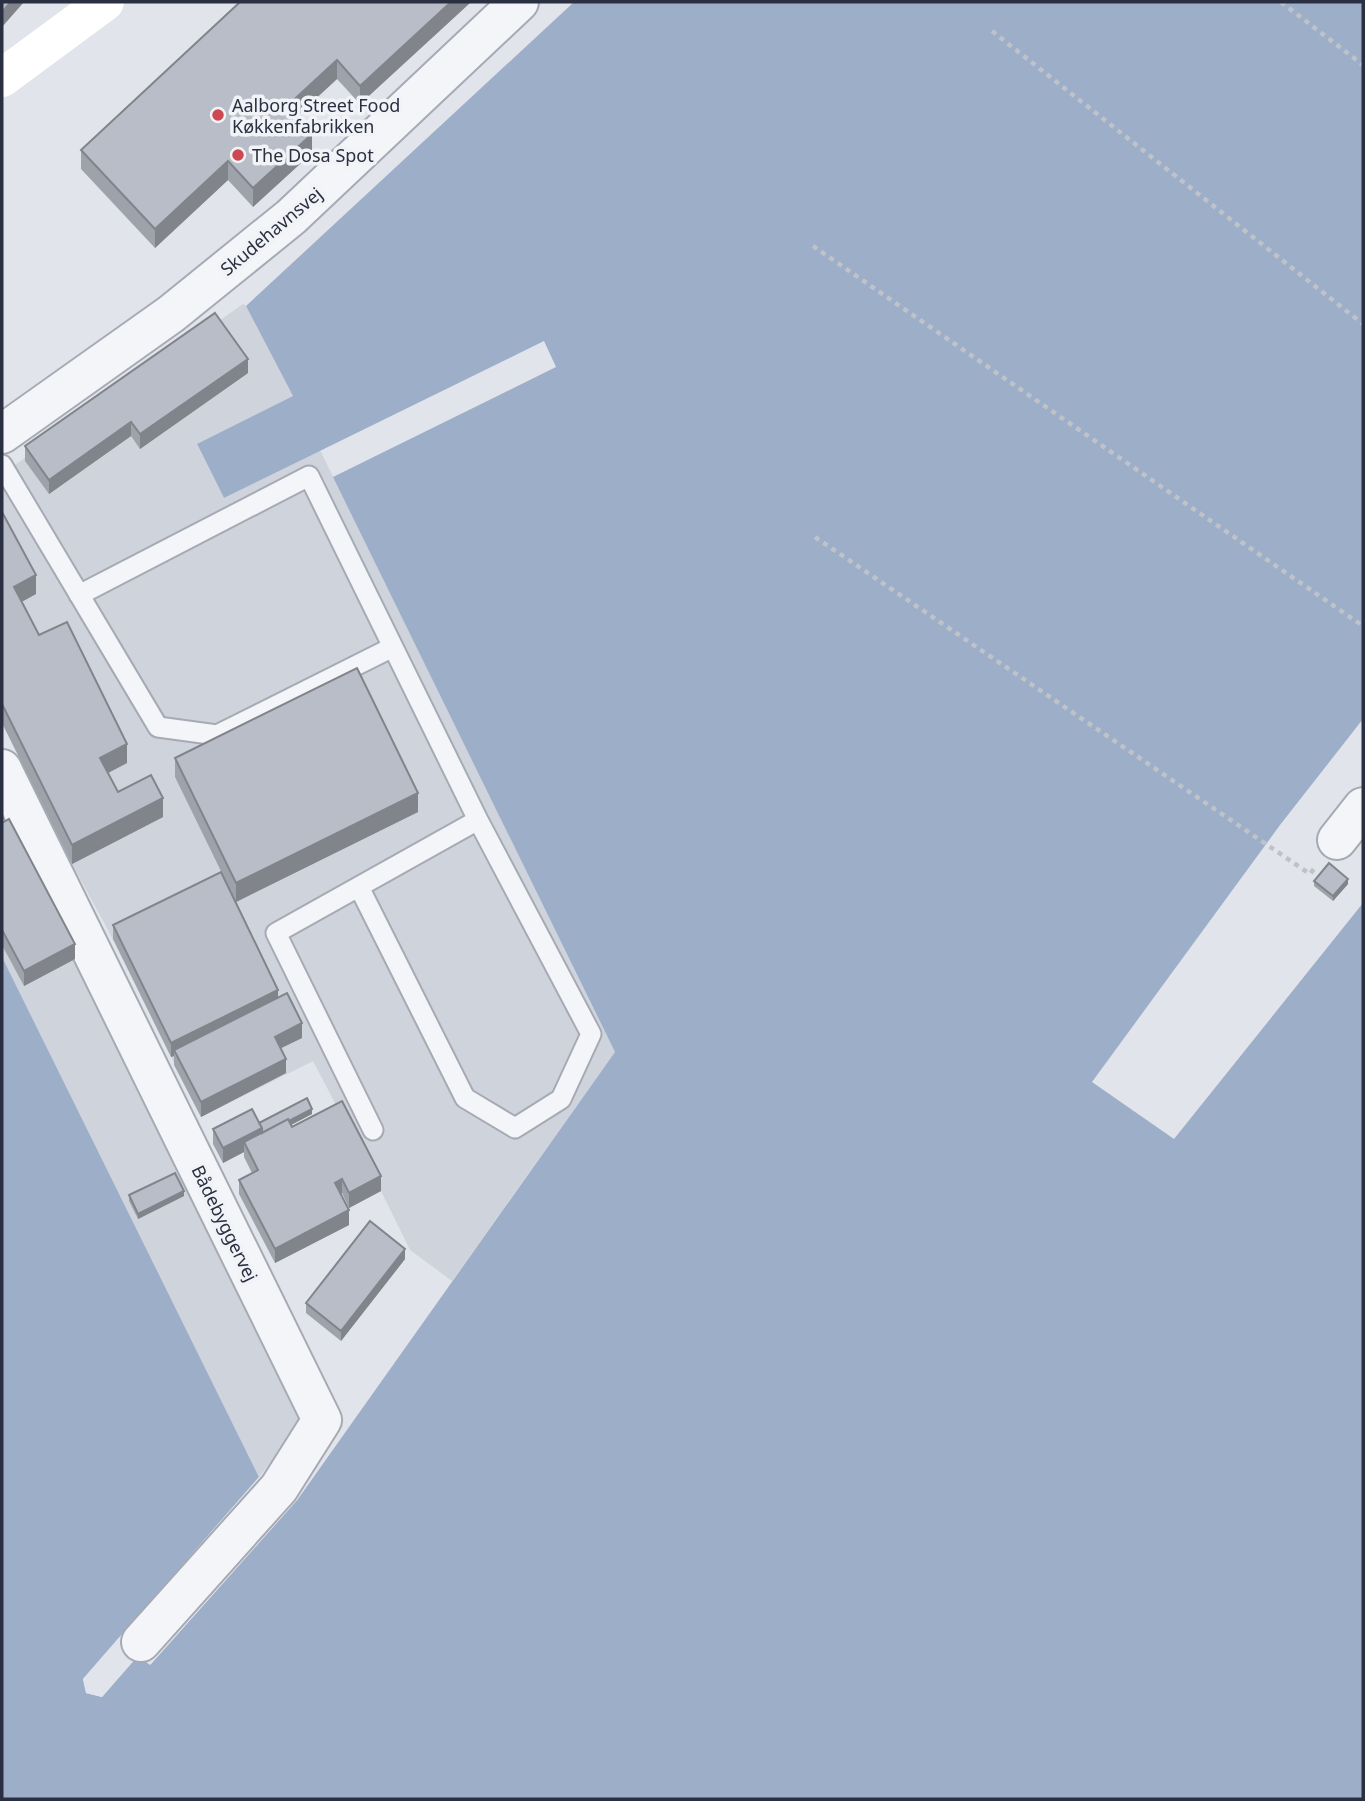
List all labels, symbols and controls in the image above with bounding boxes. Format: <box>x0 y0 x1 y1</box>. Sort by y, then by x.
place label: Aalborg Street Food Køkkenfabrikken <box>232 93 400 138</box>
marker: Aalborg Street Food Køkkenfabrikken <box>210 107 226 123</box>
place label: The Dosa Spot <box>252 143 374 167</box>
marker: The Dosa Spot <box>230 147 246 163</box>
street label: Skudehavnsvej <box>215 181 327 281</box>
street label: Bådebyggervej <box>186 1161 264 1285</box>

